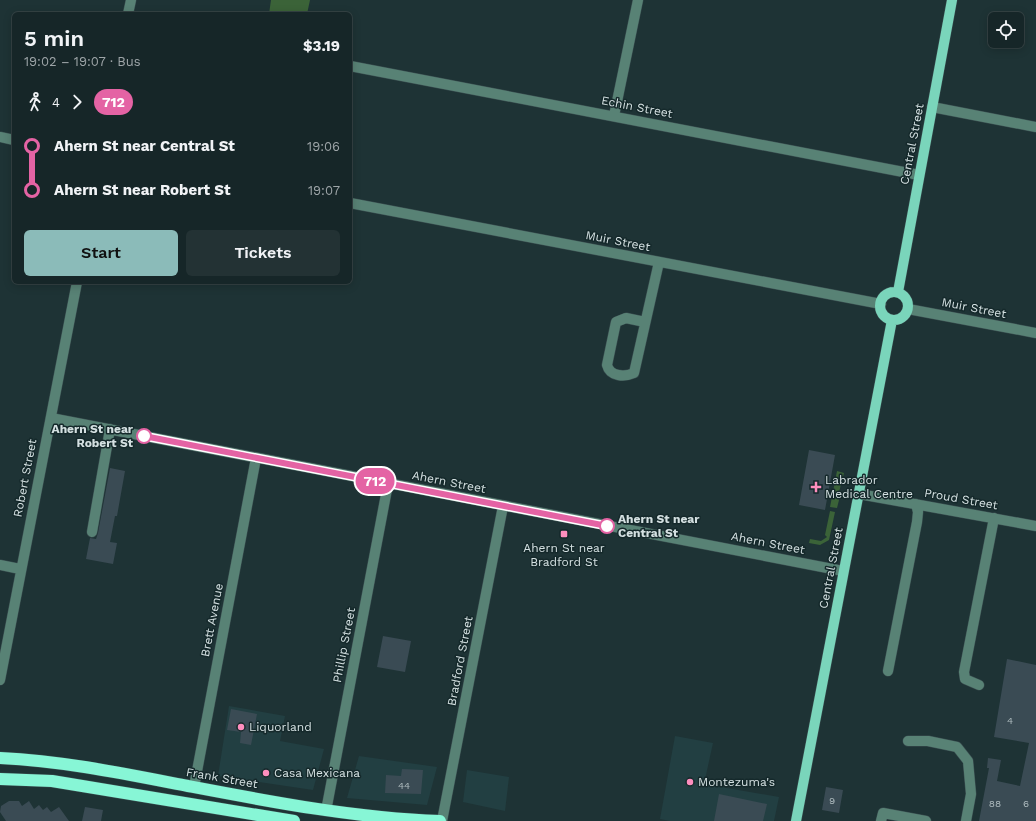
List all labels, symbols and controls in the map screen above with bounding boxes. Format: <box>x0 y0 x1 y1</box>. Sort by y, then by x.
map controls <box>988 12 1024 48</box>
button: locate <box>988 12 1024 48</box>
text: 5 min <box>24 26 84 51</box>
text: $3.19 <box>303 37 340 55</box>
text: 19:02 – 19:07 · Bus <box>24 54 141 69</box>
icon: walk <box>24 91 46 113</box>
icon: forward <box>66 91 88 113</box>
street label: Echin Street <box>600 93 674 121</box>
text: 712 <box>102 94 125 110</box>
text: 4 <box>52 95 60 110</box>
street label: Central Street <box>897 102 927 186</box>
text: Ahern St near Central St <box>54 137 235 155</box>
text: 19:06 <box>307 139 340 154</box>
text: Ahern St near Robert St <box>54 181 231 199</box>
text: 19:07 <box>308 183 340 198</box>
street label: Muir Street <box>584 228 652 254</box>
button: Start <box>24 230 178 276</box>
button: Tickets <box>186 230 340 276</box>
street label: Muir Street <box>940 295 1008 321</box>
place label: Ahern St near Robert St <box>52 422 134 450</box>
marker: Ahern St near Robert St <box>136 428 152 444</box>
street label: Robert Street <box>11 438 39 518</box>
line badge: 712 <box>352 468 398 494</box>
street label: Ahern Street <box>411 468 487 496</box>
text: 712 <box>364 473 386 489</box>
place label: Labrador Medical Centre <box>825 473 913 501</box>
marker: Labrador Medical Centre <box>810 481 822 493</box>
street label: Proud Street <box>923 486 999 512</box>
place label: Ahern St near Central St <box>618 512 700 540</box>
marker: Ahern St near Central St <box>599 518 615 534</box>
street label: Central Street <box>816 526 846 610</box>
marker: Ahern St near Bradford St <box>559 529 569 539</box>
street label: Ahern Street <box>730 529 806 557</box>
place label: Ahern St near Bradford St <box>523 541 605 569</box>
street label: Brett Avenue <box>198 582 226 658</box>
street label: Phillip Street <box>330 606 358 684</box>
street label: Bradford Street <box>444 615 476 707</box>
house number: 4 <box>1007 715 1013 726</box>
place label: Liquorland <box>249 720 312 734</box>
marker: Liquorland <box>236 722 246 732</box>
street label: Frank Street <box>185 765 259 791</box>
place label: Casa Mexicana <box>274 766 360 780</box>
marker: Casa Mexicana <box>261 768 271 778</box>
place label: Montezuma's <box>698 775 775 789</box>
marker: Montezuma's <box>685 777 695 787</box>
house number: 44 <box>398 780 410 791</box>
house number: 9 <box>829 795 835 806</box>
house number: 88 <box>989 798 1001 809</box>
house number: 6 <box>1023 798 1029 809</box>

